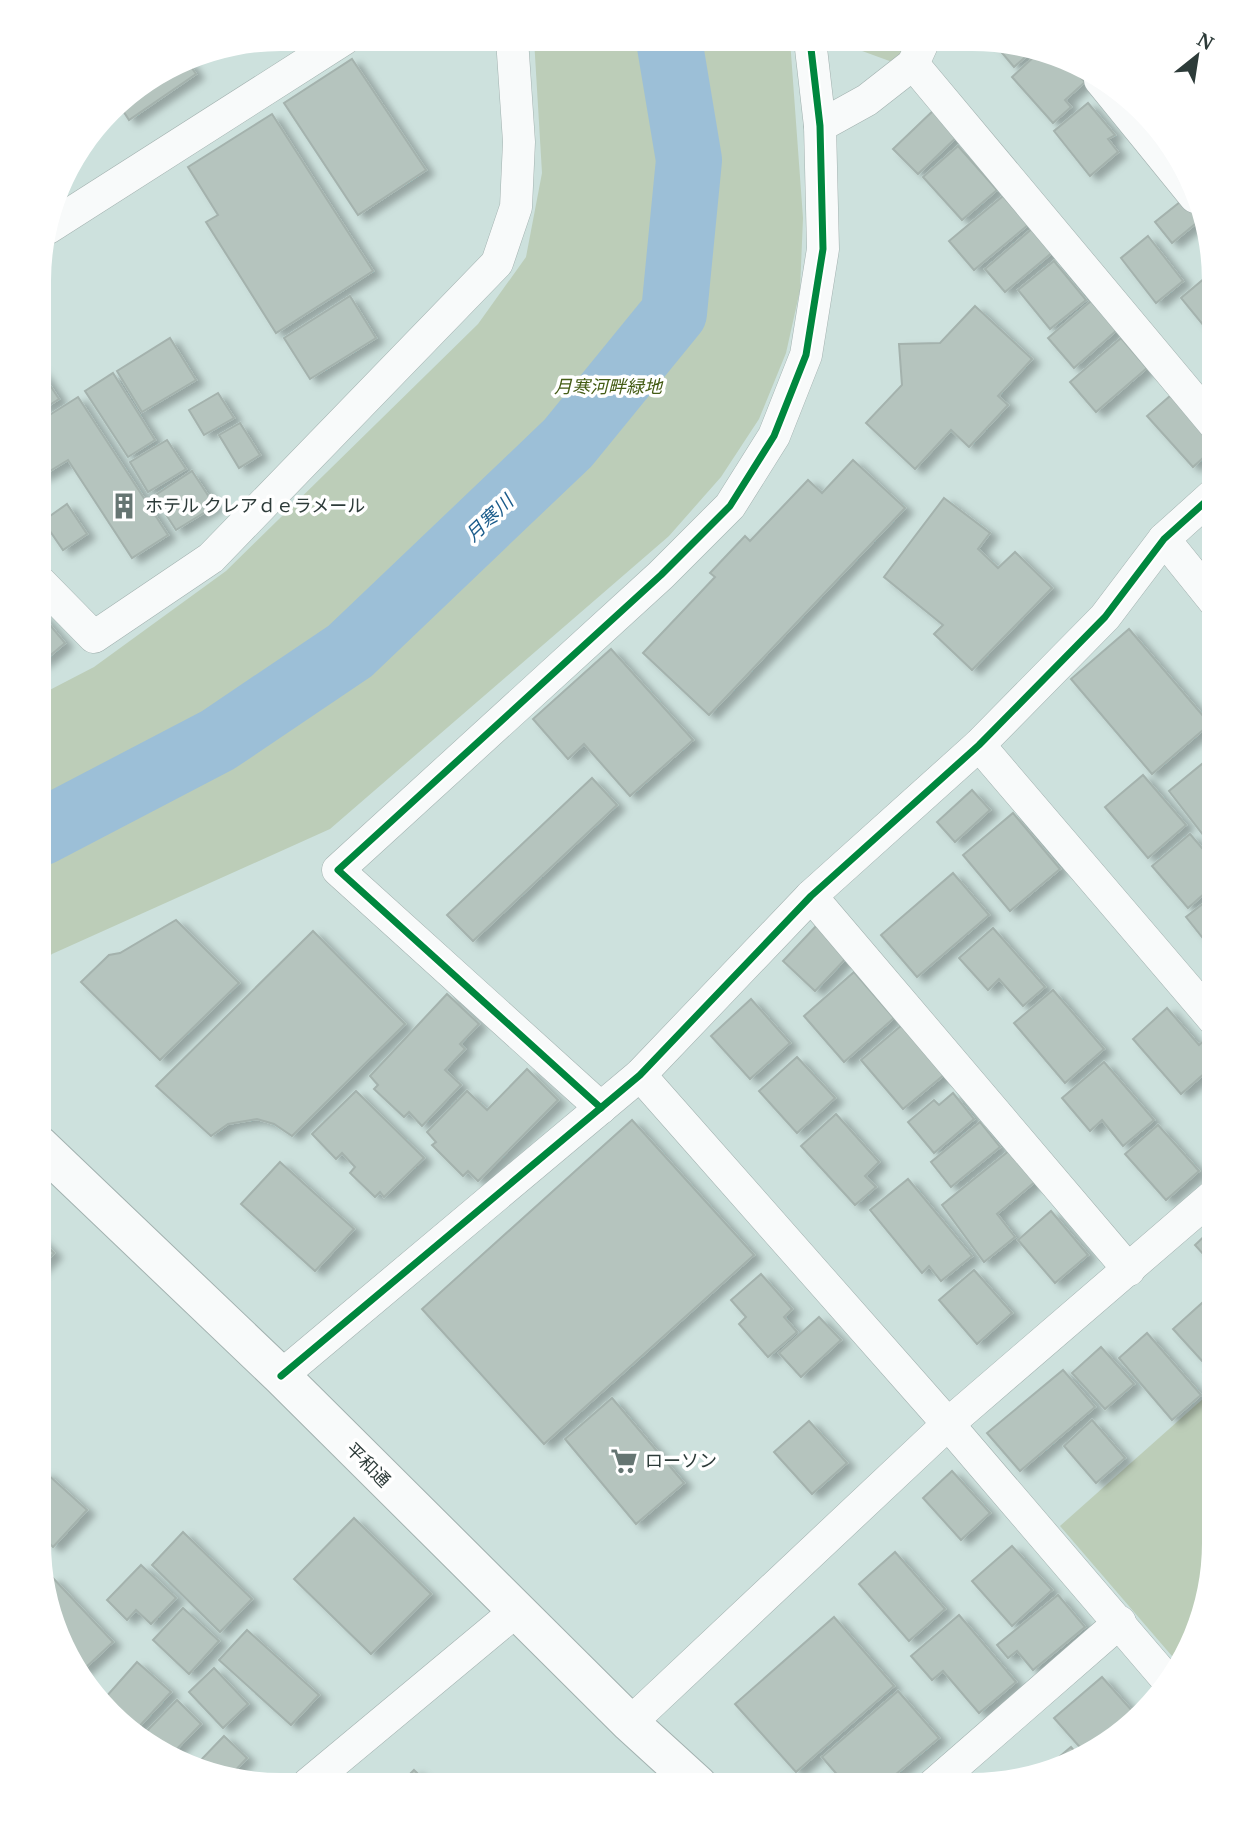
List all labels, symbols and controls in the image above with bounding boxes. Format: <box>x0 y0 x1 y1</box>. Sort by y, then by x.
north arrow <box>1162 21 1232 91</box>
text: N <box>1193 26 1219 56</box>
park label: 月寒河畔緑地 <box>554 374 664 398</box>
water label: 月寒川 <box>459 487 520 547</box>
building icon: ホテル クレアｄｅラメール <box>109 491 139 521</box>
place label: ホテル クレアｄｅラメール <box>145 493 365 517</box>
street label: 平和通 <box>341 1437 396 1492</box>
supermarket icon: ローソン <box>609 1446 639 1476</box>
place label: ローソン <box>645 1448 717 1472</box>

